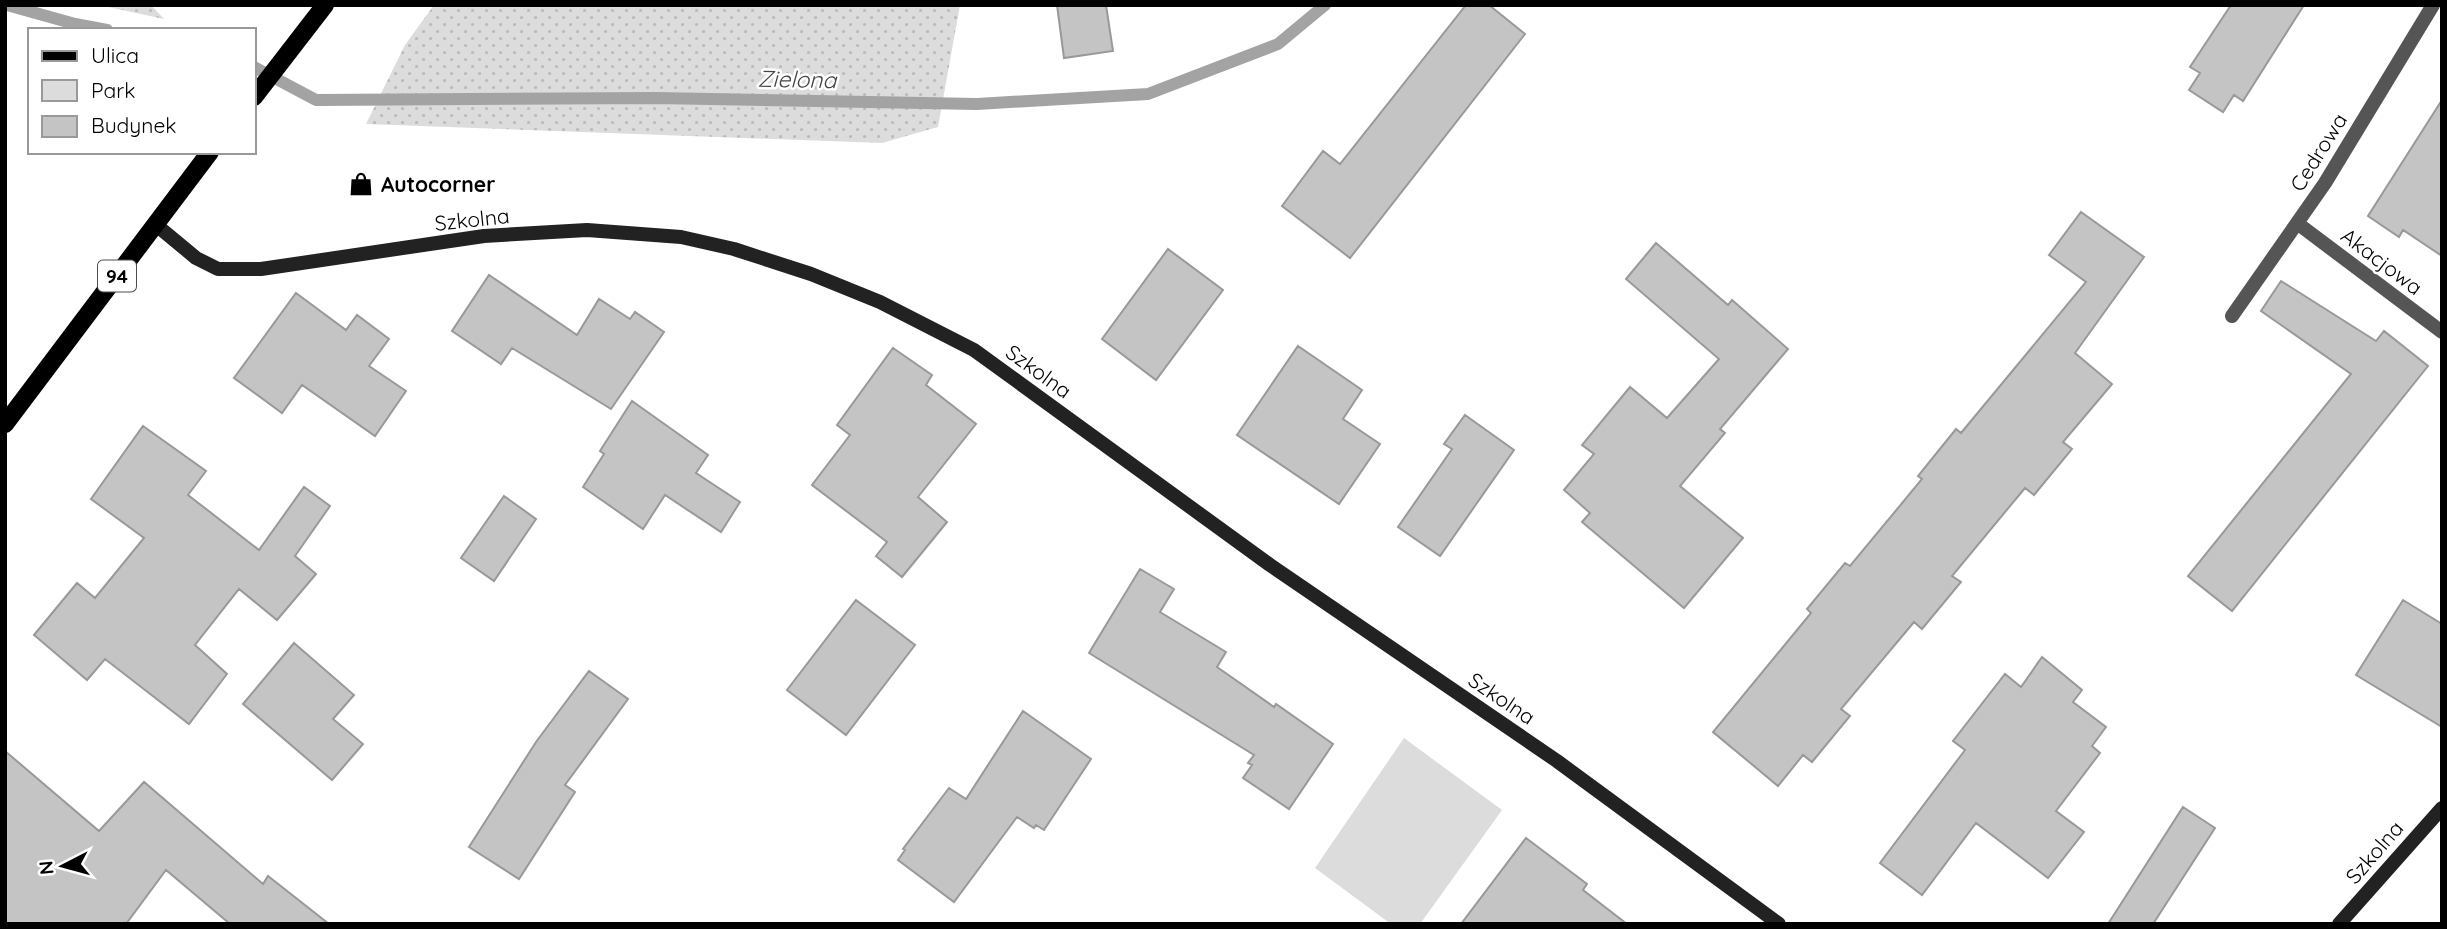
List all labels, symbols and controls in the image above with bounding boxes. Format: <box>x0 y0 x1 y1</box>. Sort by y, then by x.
legend <box>28 28 256 154</box>
text: Ulica <box>91 42 139 68</box>
water label: Zielona <box>757 64 838 94</box>
text: Park <box>91 77 135 103</box>
street label: Cedrowa <box>2284 108 2352 196</box>
text: Budynek <box>91 112 177 138</box>
shop icon: Autocorner <box>347 170 375 198</box>
place label: Autocorner <box>381 171 495 197</box>
street label: Szkolna <box>433 202 511 236</box>
street label: Akacjowa <box>2336 222 2428 300</box>
road number: 94 <box>98 260 136 292</box>
street label: Szkolna <box>1001 338 1077 404</box>
street label: Szkolna <box>1464 666 1540 730</box>
street label: Szkolna <box>2340 815 2408 889</box>
north arrow <box>28 831 98 901</box>
text: N <box>33 860 59 876</box>

